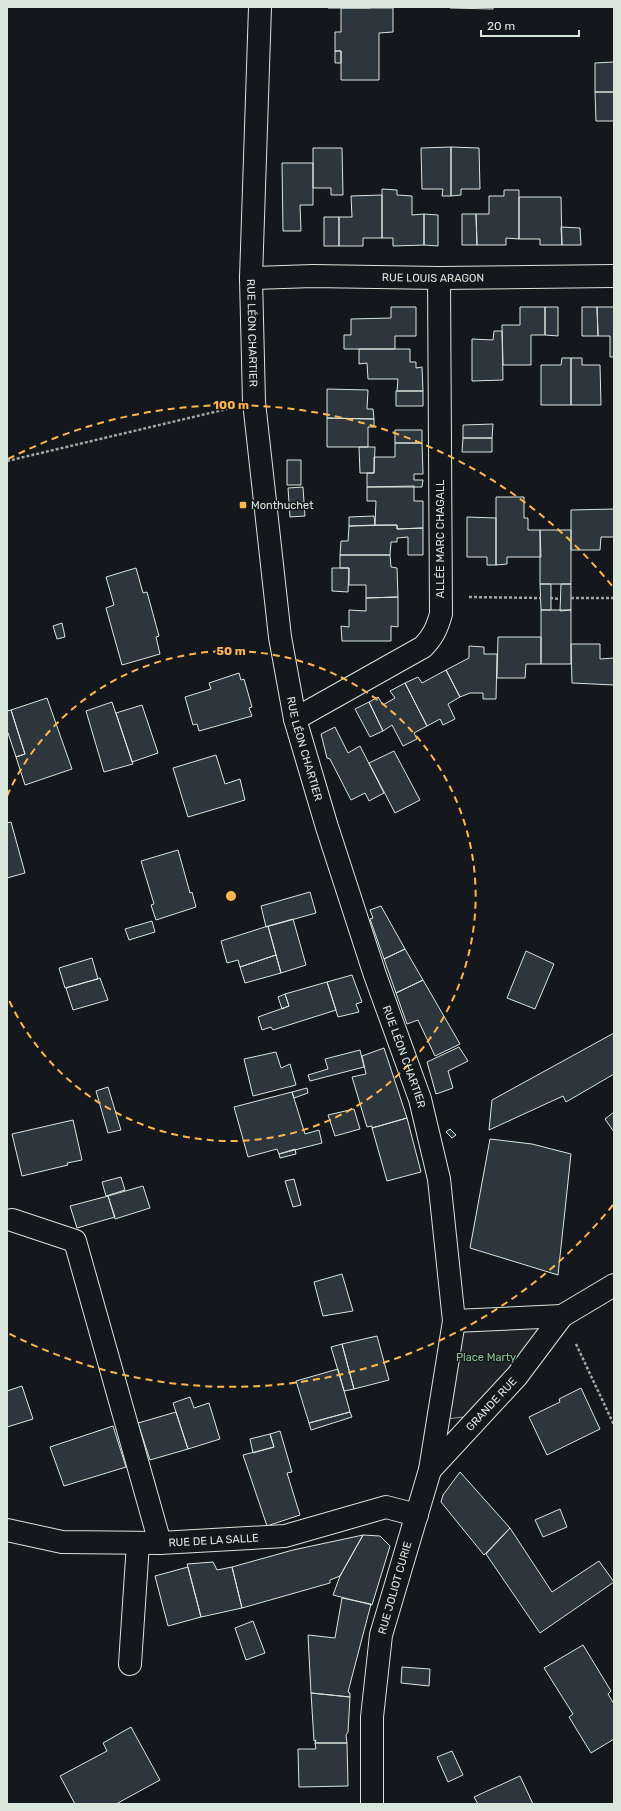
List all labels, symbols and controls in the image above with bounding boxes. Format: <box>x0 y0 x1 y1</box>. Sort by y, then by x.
scale bar <box>481 12 579 38</box>
text: 20 m <box>487 19 515 33</box>
street label: RUE LOUIS ARAGON <box>382 271 484 285</box>
street label: RUE LÉON CHARTIER <box>245 279 260 387</box>
text: 100 m <box>213 398 249 412</box>
street label: ALLÉE MARC CHAGALL <box>434 480 447 598</box>
place label: Monthuchet <box>251 499 314 512</box>
marker: Monthuchet <box>238 500 248 510</box>
text: 50 m <box>216 644 246 658</box>
street label: RUE LÉON CHARTIER <box>284 695 325 802</box>
centre of rings <box>224 889 238 903</box>
street label: RUE LÉON CHARTIER <box>380 1004 428 1109</box>
park label: Place Marty <box>456 1351 516 1364</box>
street label: GRANDE RUE <box>463 1374 519 1433</box>
street label: RUE DE LA SALLE <box>168 1531 259 1549</box>
street label: RUE JOLIOT CURIE <box>376 1540 415 1636</box>

